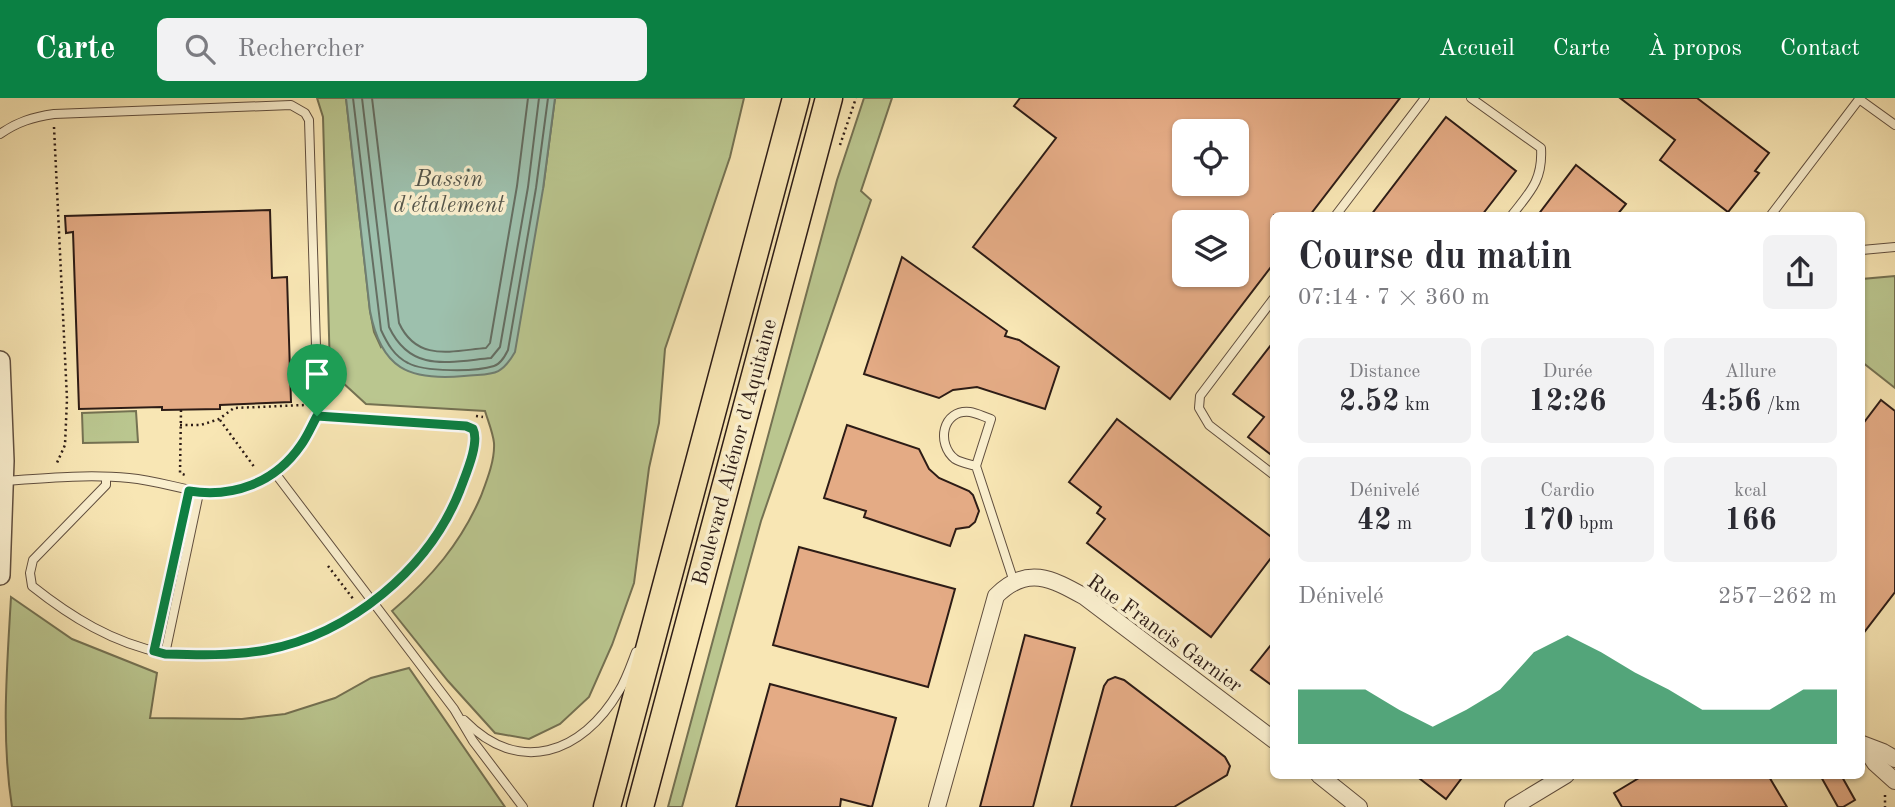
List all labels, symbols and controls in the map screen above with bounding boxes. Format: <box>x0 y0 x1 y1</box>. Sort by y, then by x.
search box <box>157 18 647 81</box>
icon: search <box>181 30 219 68</box>
text: Carte <box>35 33 115 66</box>
text: Rechercher <box>237 36 364 62</box>
text: Accueil <box>1439 37 1515 61</box>
text: Carte <box>1553 37 1610 61</box>
text: À propos <box>1648 37 1742 61</box>
text: Contact <box>1780 37 1860 61</box>
map controls <box>1172 119 1249 287</box>
button: locate <box>1172 119 1249 196</box>
water label: Bassin d'étalement <box>393 168 505 217</box>
button: layers <box>1172 210 1249 287</box>
button: share <box>1763 235 1837 309</box>
text: Course du matin <box>1298 239 1572 277</box>
text: 07:14 · 7 × 360 m <box>1298 286 1490 309</box>
street label: Boulevard Aliénor d'Aquitaine <box>690 317 781 588</box>
pin <box>287 344 347 416</box>
icon: arrive <box>298 355 336 393</box>
text: Distance <box>1349 363 1420 382</box>
text: Durée <box>1542 363 1593 382</box>
text: Allure <box>1725 363 1776 382</box>
text: 2.52 <box>1339 387 1400 417</box>
text: 12:26 <box>1529 387 1607 417</box>
text: 4:56 <box>1701 387 1761 417</box>
text: km <box>1400 396 1430 415</box>
text: /km <box>1761 396 1800 415</box>
text: Dénivelé <box>1349 482 1420 501</box>
text: Cardio <box>1540 482 1595 501</box>
text: kcal <box>1734 482 1767 501</box>
text: 42 <box>1357 506 1392 536</box>
text: 170 <box>1521 506 1574 536</box>
text: 166 <box>1724 506 1777 536</box>
text: m <box>1392 515 1412 534</box>
text: bpm <box>1574 515 1614 534</box>
street label: Rue Francis Garnier <box>1083 571 1246 697</box>
text: Dénivelé <box>1298 585 1384 608</box>
text: 257–262 m <box>1718 585 1837 608</box>

